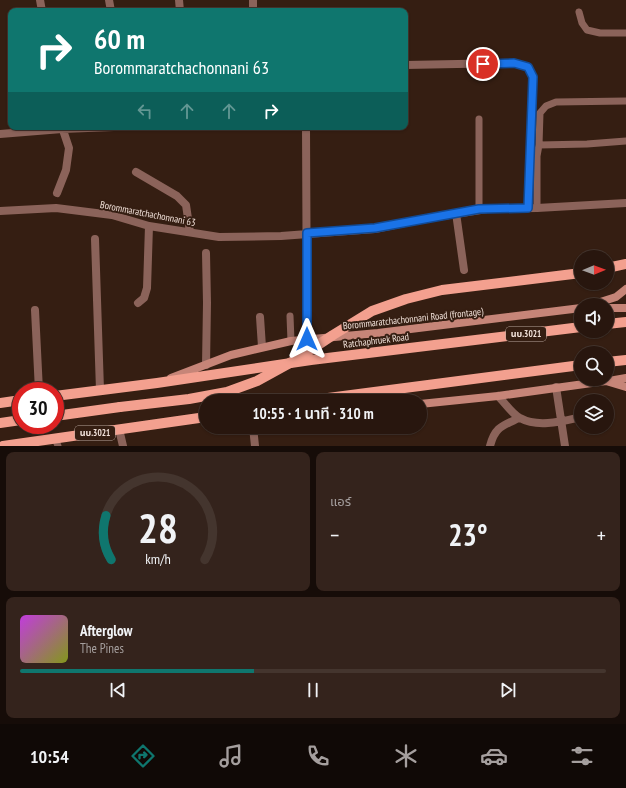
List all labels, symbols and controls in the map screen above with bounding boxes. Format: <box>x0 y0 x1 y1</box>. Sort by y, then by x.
text: 60 m <box>94 20 145 57</box>
icon: right <box>28 24 80 76</box>
pin <box>466 47 500 81</box>
icon: arrive <box>472 53 494 75</box>
text: Borommaratchachonnani 63 <box>94 56 269 79</box>
icon: left <box>134 100 156 122</box>
icon: ahead <box>176 100 198 122</box>
icon: ahead <box>218 100 240 122</box>
icon: right <box>260 100 282 122</box>
street label: Borommaratchachonnani 63 <box>99 198 197 229</box>
north arrow <box>574 250 614 290</box>
map controls <box>574 250 614 434</box>
button: sound <box>574 298 614 338</box>
street label: Borommaratchachonnani Road (frontage) <box>342 305 485 332</box>
position arrow <box>286 318 328 360</box>
road number: นบ.3021 <box>506 327 546 341</box>
street label: Ratchaphruek Road <box>342 330 410 351</box>
button: search <box>574 346 614 386</box>
speed limit sign: 30 <box>12 382 64 434</box>
button: layers <box>574 394 614 434</box>
text: 10:55 · 1 นาที · 310 m <box>252 404 374 423</box>
road number: นบ.3021 <box>75 426 115 440</box>
text: แอร์ <box>330 493 351 510</box>
text: 28 <box>138 500 178 553</box>
text: 23° <box>448 515 488 554</box>
text: − <box>330 521 339 549</box>
text: + <box>597 521 606 549</box>
text: km/h <box>145 548 171 567</box>
text: Afterglow <box>80 621 132 640</box>
text: The Pines <box>80 640 124 657</box>
icon: previous <box>107 679 129 701</box>
icon: pause <box>302 679 324 701</box>
icon: next <box>497 679 519 701</box>
icon: directions <box>129 742 157 770</box>
icon: music <box>217 742 245 770</box>
icon: phone <box>304 742 332 770</box>
icon: climate <box>392 742 420 770</box>
icon: car <box>480 742 508 770</box>
icon: filters <box>568 742 596 770</box>
text: 10:54 <box>30 745 69 768</box>

